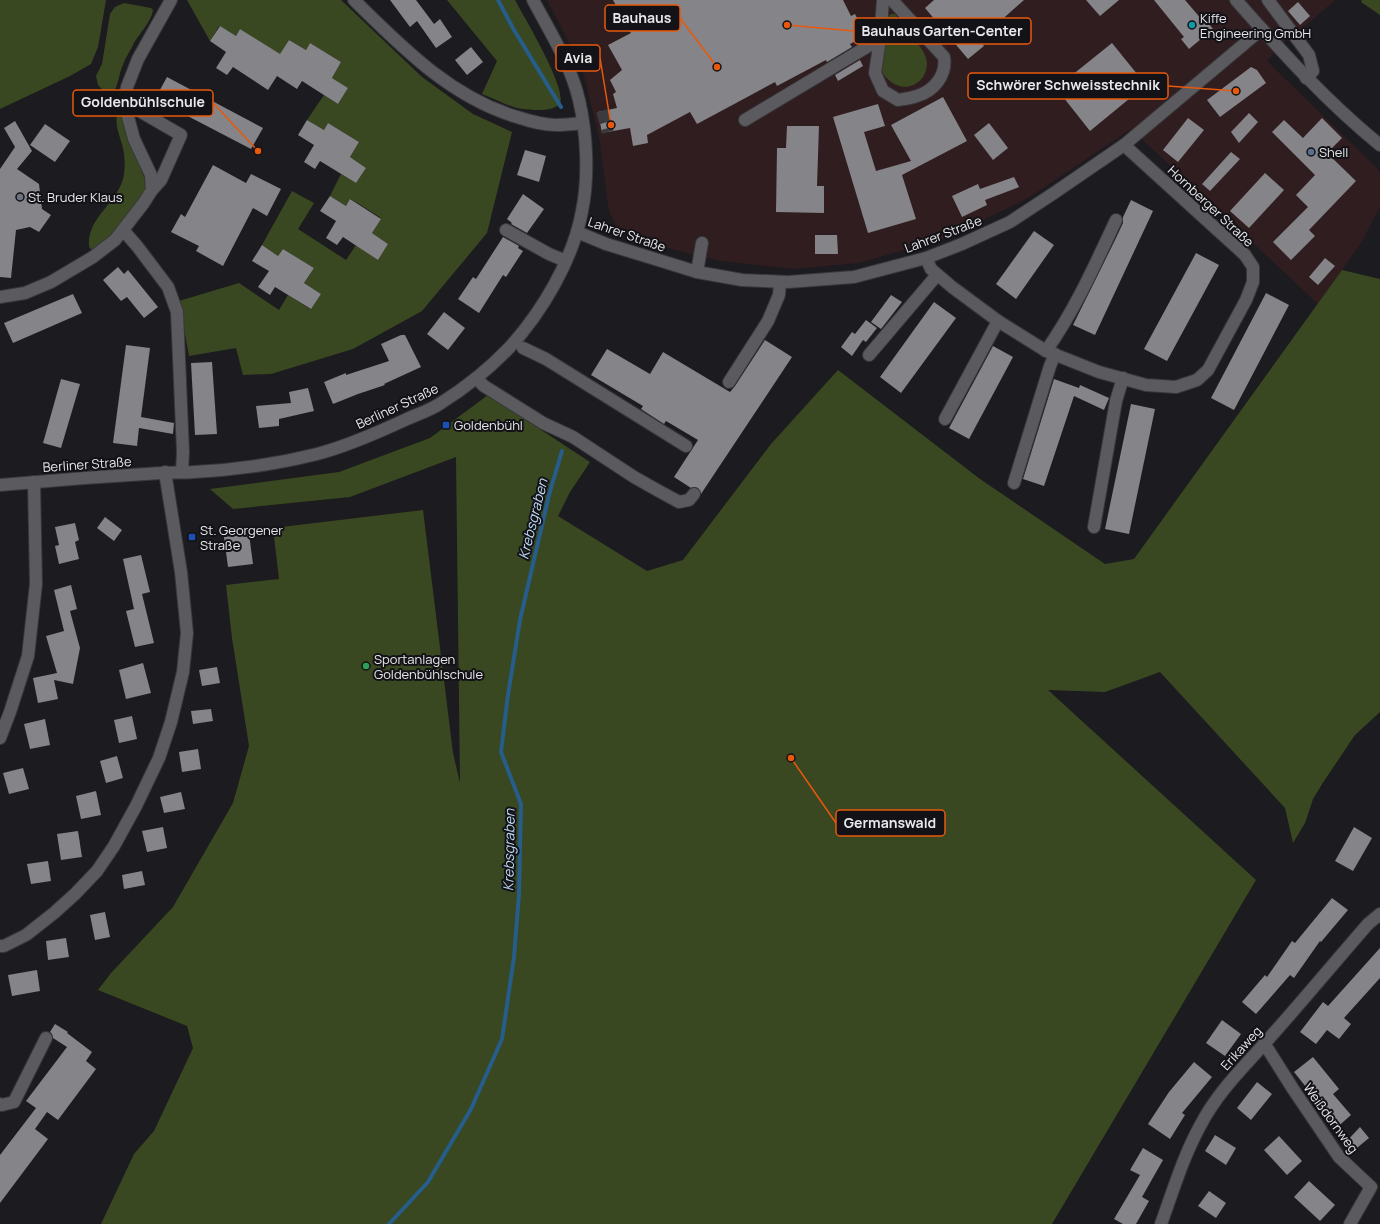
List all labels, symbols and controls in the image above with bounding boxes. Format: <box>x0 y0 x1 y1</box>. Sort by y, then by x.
callout: Bauhaus <box>605 5 680 31</box>
text: Bauhaus <box>613 8 672 27</box>
place label: Kiffe Engineering GmbH <box>1200 9 1311 42</box>
callout: Bauhaus Garten-Center <box>854 18 1031 44</box>
marker: Kiffe Engineering GmbH <box>1187 20 1197 30</box>
text: Bauhaus Garten-Center <box>861 21 1023 40</box>
callout: Avia <box>556 45 600 71</box>
text: Avia <box>564 48 592 67</box>
callout: Schwörer Schweisstechnik <box>968 73 1168 99</box>
text: Schwörer Schweisstechnik <box>976 75 1160 94</box>
callout: Goldenbühlschule <box>73 90 213 116</box>
text: Goldenbühlschule <box>81 92 205 111</box>
place label: Shell <box>1319 143 1348 161</box>
marker: Shell <box>1306 147 1316 157</box>
street label: Hornberger Straße <box>1164 161 1258 251</box>
place label: St. Bruder Klaus <box>28 188 123 206</box>
marker: St. Bruder Klaus <box>15 192 25 202</box>
street label: Lahrer Straße <box>902 211 985 257</box>
street label: Lahrer Straße <box>586 212 669 256</box>
street label: Berliner Straße <box>353 379 442 433</box>
place label: Goldenbühl <box>454 416 523 434</box>
marker: Goldenbühl <box>441 420 451 430</box>
street label: Berliner Straße <box>42 452 132 476</box>
water label: Krebsgraben <box>513 476 552 561</box>
place label: St. Georgener Straße <box>200 521 283 554</box>
marker: St. Georgener Straße <box>187 532 197 542</box>
place label: Sportanlagen Goldenbühlschule <box>374 650 483 683</box>
marker: Sportanlagen Goldenbühlschule <box>361 661 371 671</box>
water label: Krebsgraben <box>498 808 519 891</box>
callout: Germanswald <box>836 810 945 836</box>
text: Germanswald <box>844 813 936 832</box>
street label: Erikaweg <box>1216 1022 1266 1074</box>
street label: Weißdornweg <box>1299 1079 1363 1157</box>

